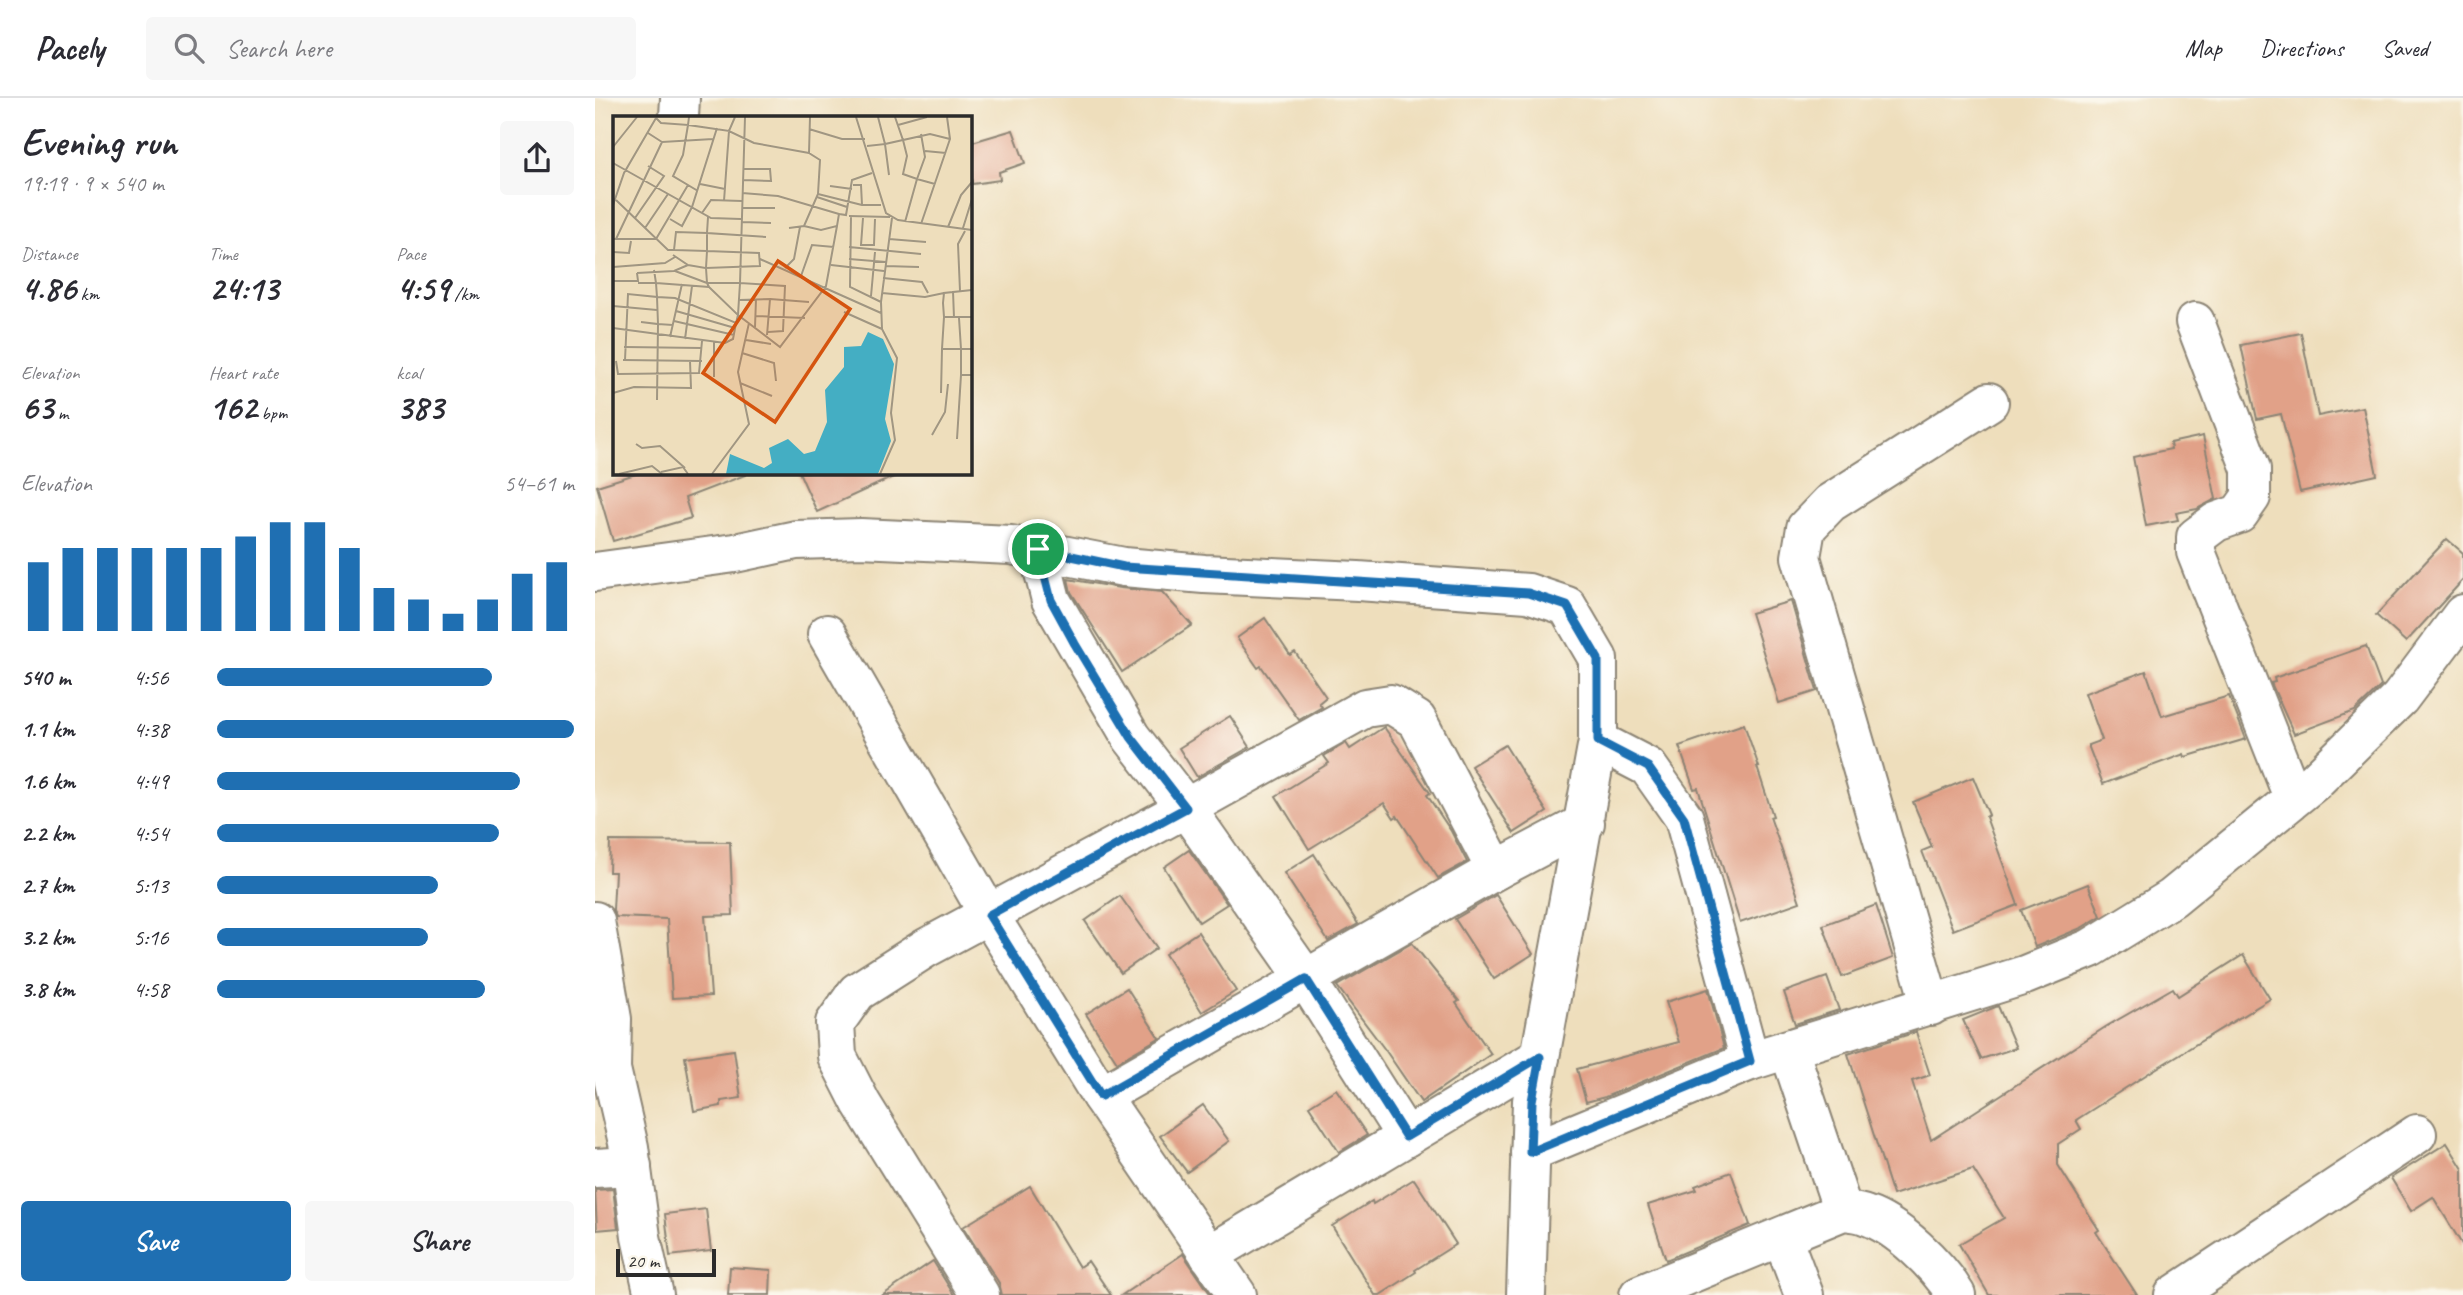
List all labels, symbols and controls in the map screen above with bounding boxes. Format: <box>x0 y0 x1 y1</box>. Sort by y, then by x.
search box <box>146 17 636 80</box>
text: Pacely <box>35 27 104 69</box>
icon: search <box>170 29 208 67</box>
text: Search here <box>226 32 332 65</box>
text: Map <box>2185 33 2222 63</box>
text: Directions <box>2260 33 2343 63</box>
text: Saved <box>2381 33 2428 63</box>
inset map <box>613 116 971 474</box>
text: Evening run <box>21 119 177 166</box>
button: share <box>500 121 574 195</box>
text: 19:19 · 9 × 540 m <box>21 169 164 198</box>
text: Distance <box>21 242 78 266</box>
text: Time <box>209 242 238 266</box>
text: Pace <box>396 242 426 266</box>
text: 4.86 <box>21 266 76 311</box>
text: 24:13 <box>209 266 279 311</box>
text: 4:59 <box>396 266 450 311</box>
text: km <box>76 282 99 306</box>
text: /km <box>450 282 479 306</box>
text: Elevation <box>21 361 79 385</box>
text: Heart rate <box>209 361 278 385</box>
text: kcal <box>396 361 421 385</box>
text: 63 <box>21 385 53 430</box>
text: 162 <box>209 385 257 430</box>
text: 383 <box>396 385 444 430</box>
text: m <box>53 401 69 425</box>
text: bpm <box>257 401 287 425</box>
text: Elevation <box>21 469 92 498</box>
text: 54–61 m <box>504 469 574 498</box>
pin <box>1008 519 1068 579</box>
icon: arrive <box>1019 530 1057 568</box>
text: 540 m <box>21 663 70 692</box>
text: 4:56 <box>133 663 169 692</box>
text: 1.1 km <box>21 715 75 744</box>
text: 4:38 <box>133 715 169 744</box>
text: 1.6 km <box>21 767 75 796</box>
text: 4:49 <box>133 767 169 796</box>
text: 2.2 km <box>21 819 75 848</box>
text: 4:54 <box>133 819 169 848</box>
text: 2.7 km <box>21 871 74 900</box>
text: 5:13 <box>133 871 169 900</box>
text: 3.2 km <box>21 923 75 952</box>
text: 5:16 <box>133 923 169 952</box>
text: 3.8 km <box>21 975 75 1004</box>
text: 4:58 <box>133 975 169 1004</box>
button: Save <box>21 1201 291 1281</box>
button: Share <box>305 1201 574 1281</box>
scale bar <box>616 1246 716 1278</box>
text: 20 m <box>627 1249 659 1273</box>

